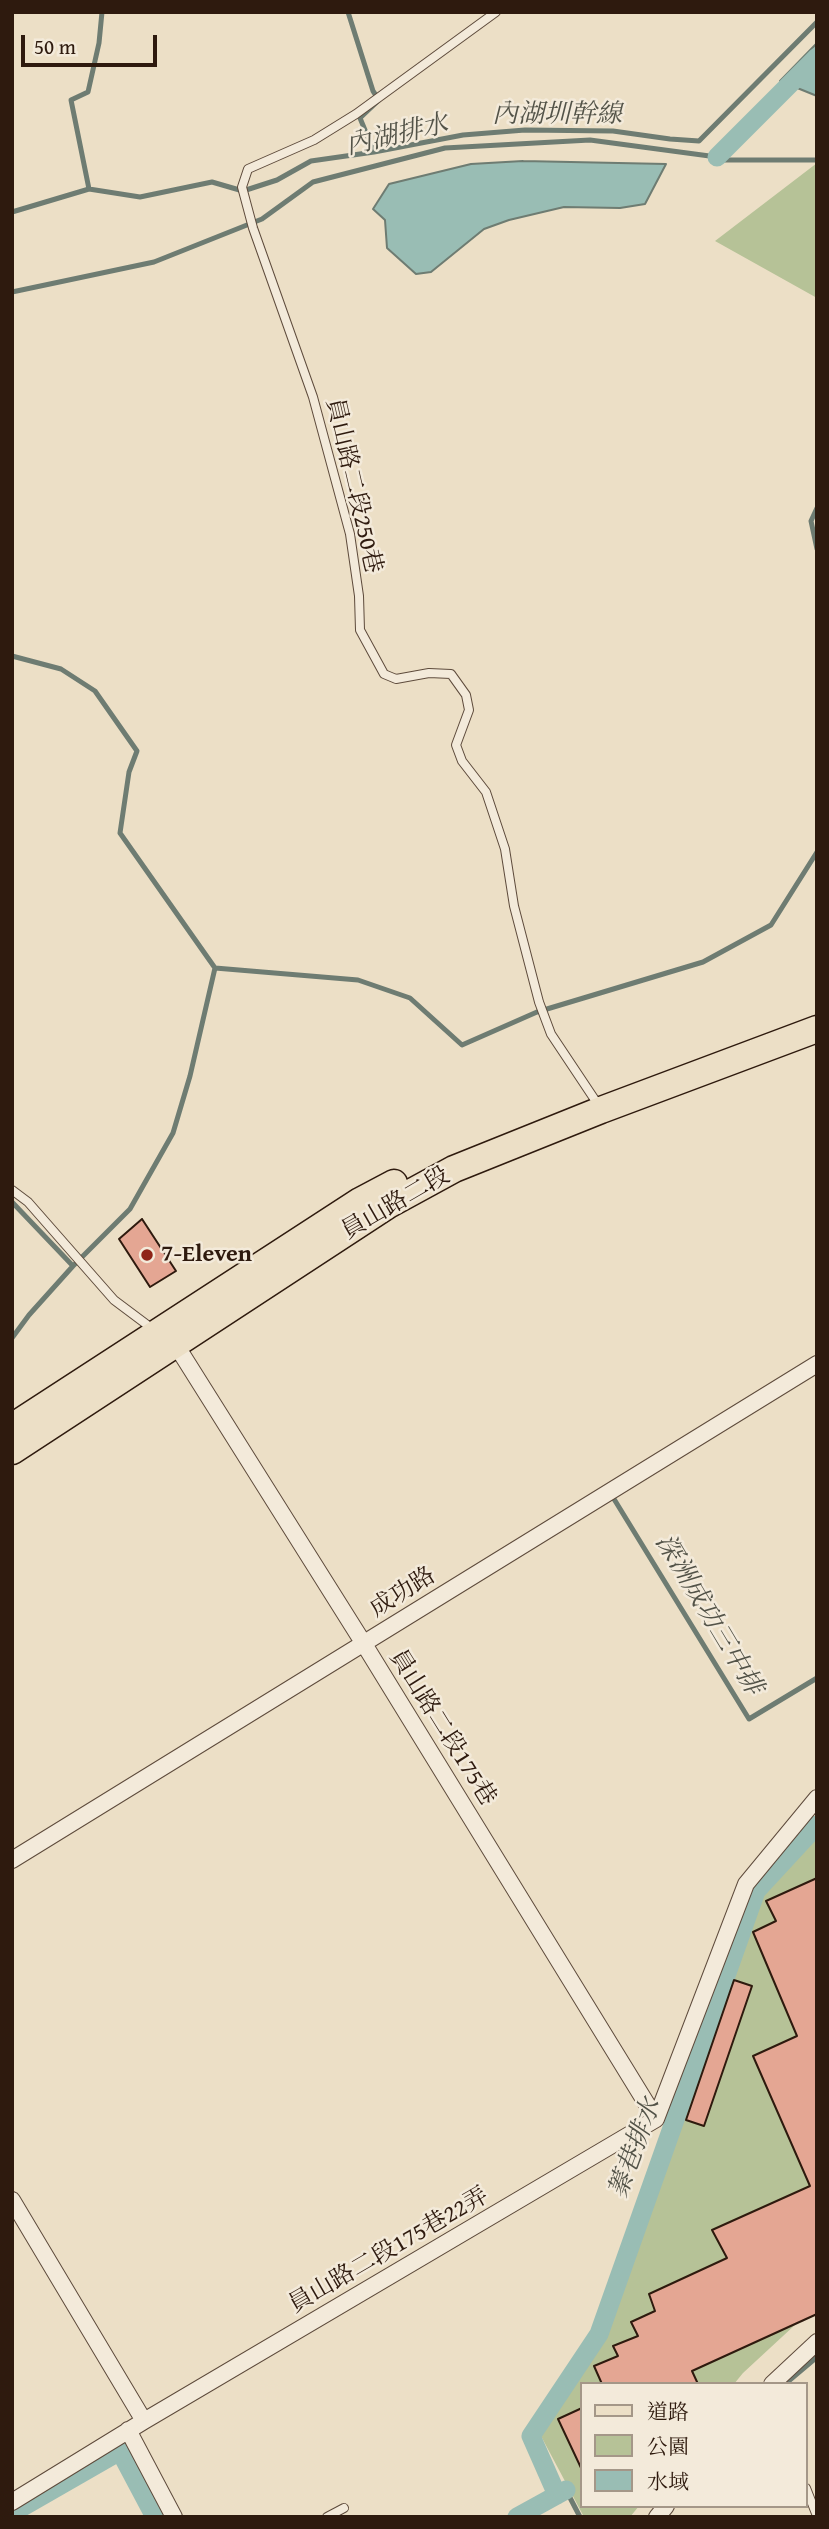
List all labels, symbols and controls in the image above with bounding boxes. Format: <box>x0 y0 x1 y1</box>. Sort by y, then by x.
scale bar <box>24 21 161 65</box>
text: 50 m <box>34 31 76 62</box>
water label: 內湖圳幹線 <box>492 99 622 131</box>
water label: 內湖排水 <box>343 109 451 163</box>
street label: 員山路二段250巷 <box>319 396 387 576</box>
street label: 員山路二段 <box>337 1162 455 1246</box>
place label: 7-Eleven <box>161 1241 252 1269</box>
marker: 7-Eleven <box>139 1247 155 1263</box>
water label: 深洲成功三中排 <box>648 1529 768 1701</box>
street label: 成功路 <box>365 1562 441 1624</box>
street label: 員山路二段175巷 <box>382 1645 502 1811</box>
water label: 蓁巷排水 <box>604 2095 668 2203</box>
street label: 員山路二段175巷22弄 <box>284 2182 494 2320</box>
legend <box>580 2382 808 2508</box>
text: 道路 <box>647 2396 689 2427</box>
text: 公園 <box>647 2431 689 2462</box>
text: 水域 <box>647 2466 689 2497</box>

